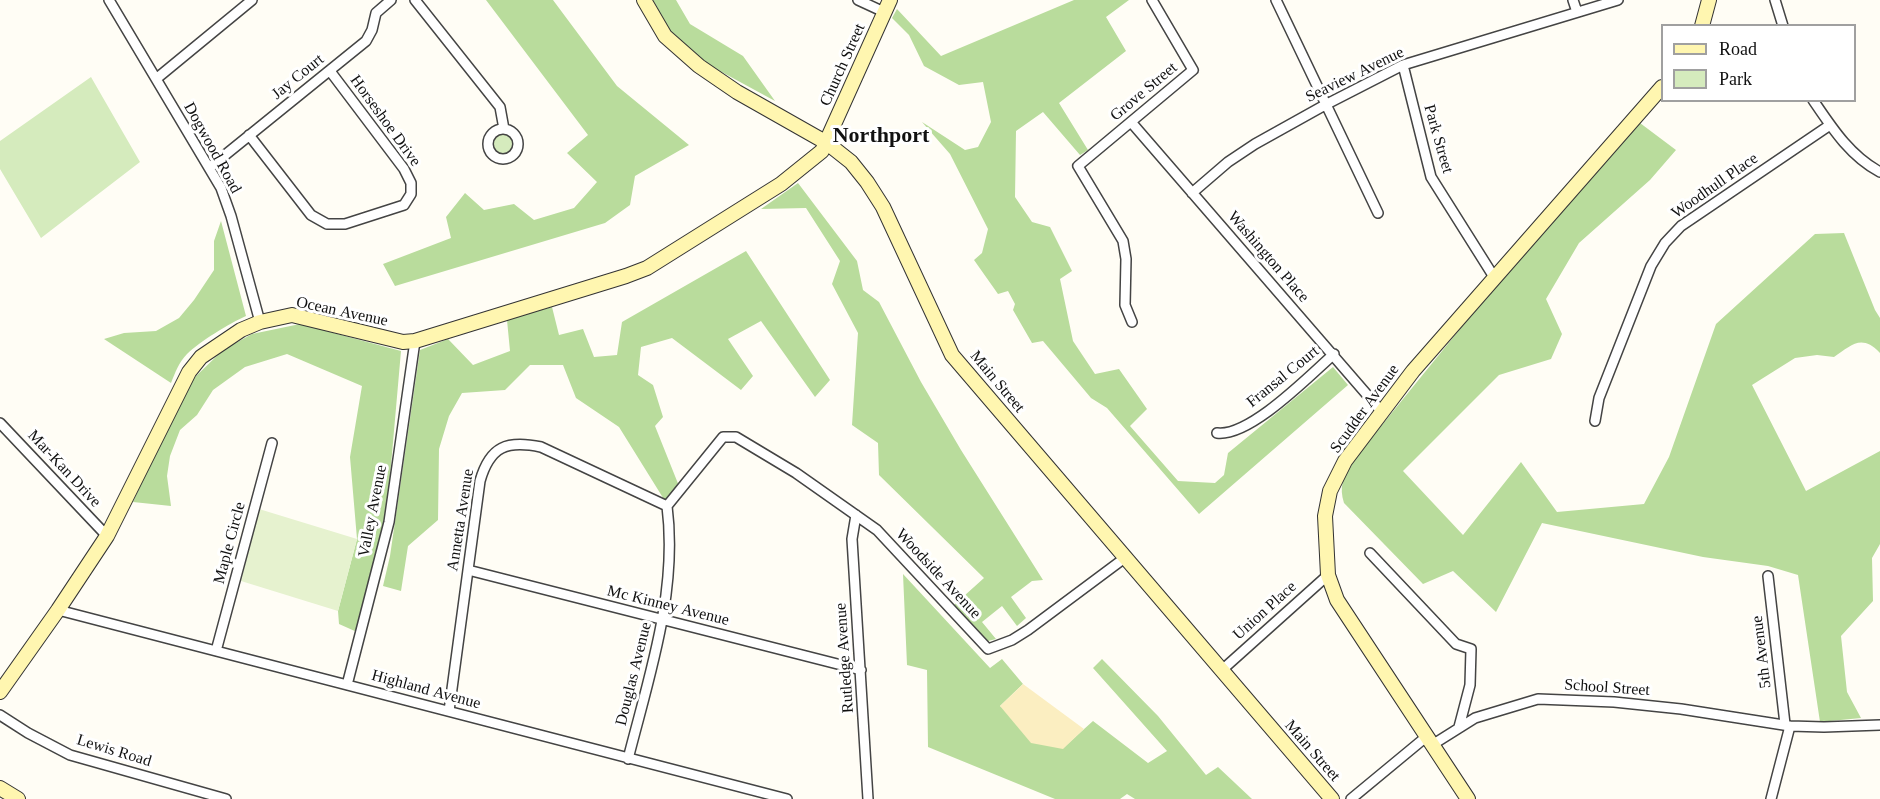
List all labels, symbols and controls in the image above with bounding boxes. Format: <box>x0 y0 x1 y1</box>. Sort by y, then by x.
street label: Church Street <box>816 21 870 109</box>
legend <box>1661 24 1856 102</box>
text: Road <box>1719 39 1757 59</box>
street label: Seaview Avenue <box>1303 43 1407 107</box>
street label: Jay Court <box>268 50 328 104</box>
street label: Grove Street <box>1107 59 1181 125</box>
text: Park <box>1719 69 1752 89</box>
street label: Horseshoe Drive <box>346 72 424 170</box>
street label: Dogwood Road <box>179 99 245 197</box>
street label: Park Street <box>1419 102 1457 176</box>
district label: Northport <box>833 123 929 149</box>
street label: Woodhull Place <box>1668 149 1762 223</box>
street label: Washington Place <box>1223 207 1313 307</box>
street label: Ocean Avenue <box>294 293 390 331</box>
street label: Fransal Court <box>1243 342 1323 412</box>
street label: Main Street <box>966 347 1028 417</box>
street label: Scudder Avenue <box>1326 361 1404 457</box>
street label: Mar-Kan Drive <box>23 426 105 512</box>
street label: Valley Avenue <box>355 463 391 559</box>
street label: Annetta Avenue <box>443 468 479 572</box>
street label: Maple Circle <box>210 500 250 586</box>
street label: Woodside Avenue <box>891 525 985 623</box>
street label: Union Place <box>1229 578 1301 644</box>
street label: Mc Kinney Avenue <box>605 582 731 630</box>
street label: Rutledge Avenue <box>832 602 858 714</box>
street label: 5th Avenue <box>1748 615 1776 689</box>
street label: Douglas Avenue <box>612 620 656 728</box>
street label: Highland Avenue <box>369 666 483 714</box>
street label: School Street <box>1564 675 1650 701</box>
street label: Main Street <box>1280 716 1344 786</box>
street label: Lewis Road <box>74 731 154 771</box>

